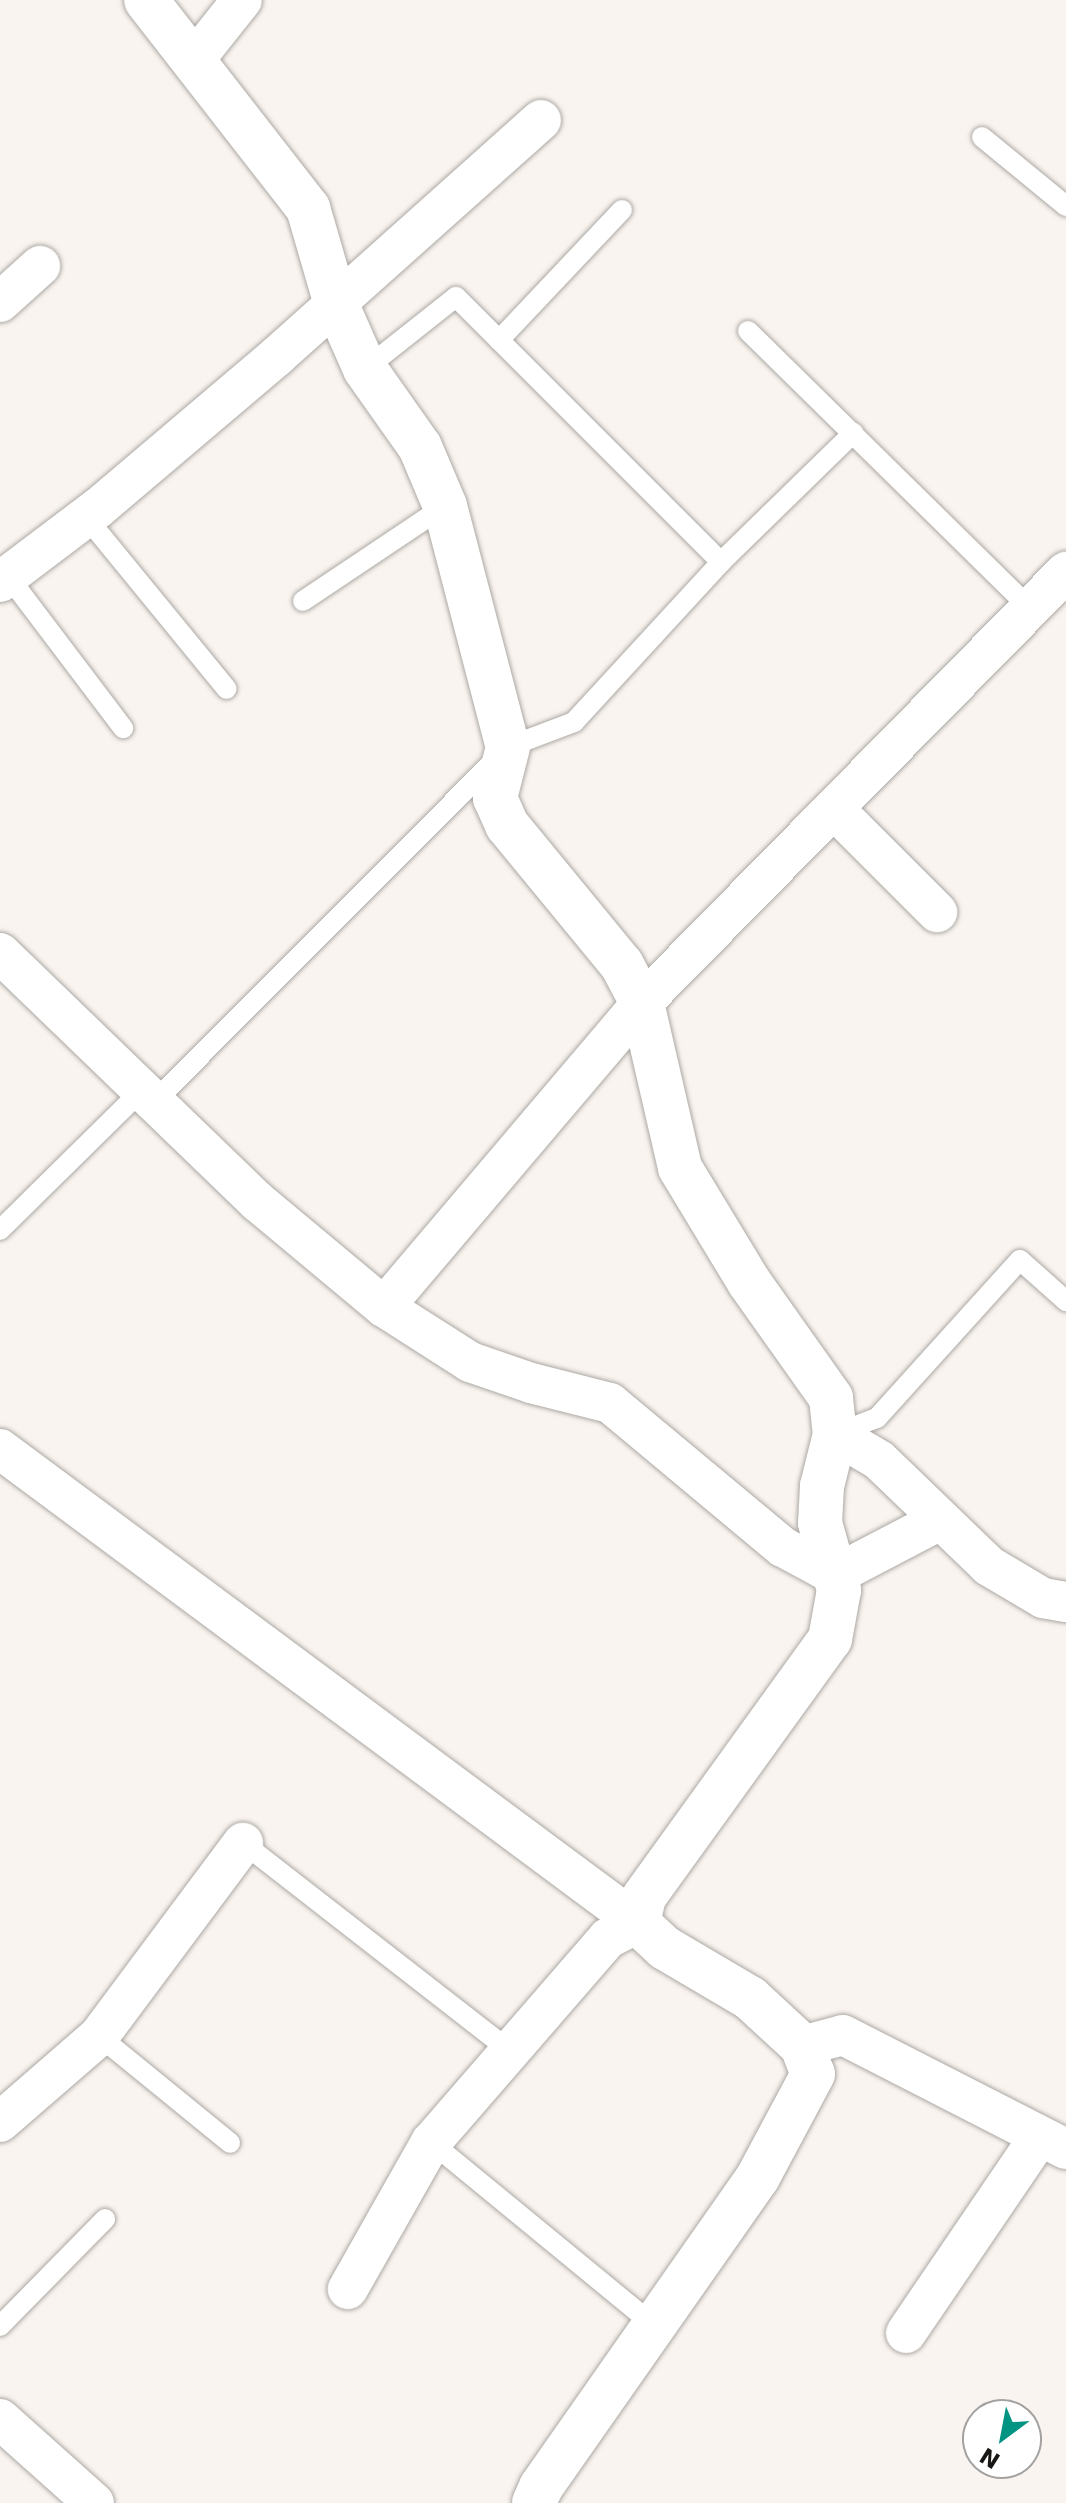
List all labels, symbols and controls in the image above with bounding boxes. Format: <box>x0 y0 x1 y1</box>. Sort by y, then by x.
north arrow <box>962 2399 1042 2479</box>
text: N <box>976 2443 1005 2474</box>

